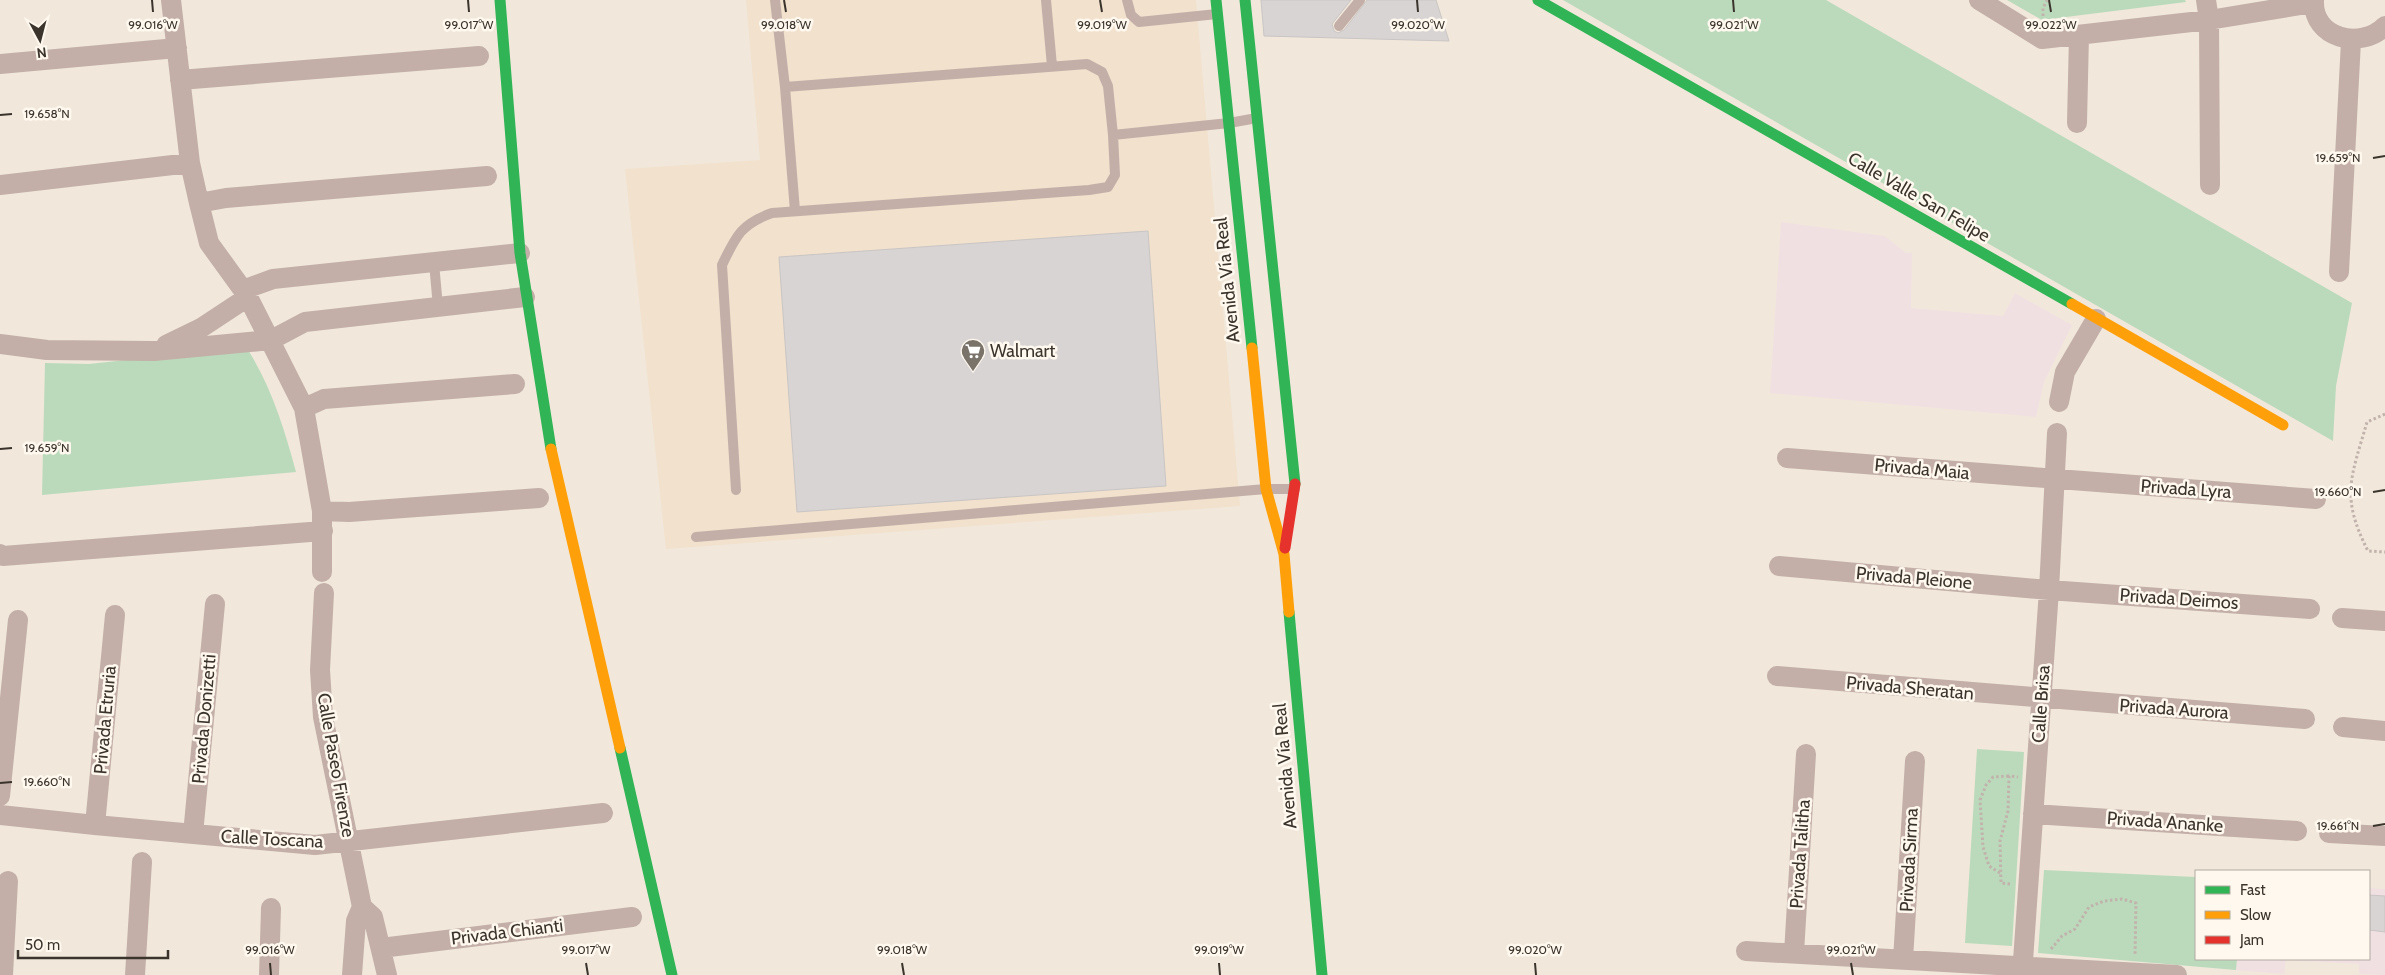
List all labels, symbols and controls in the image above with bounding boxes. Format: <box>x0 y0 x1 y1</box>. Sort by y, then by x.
north arrow <box>15 15 65 65</box>
text: 99.016°W <box>128 17 178 32</box>
text: 99.017°W <box>445 17 494 32</box>
text: 99.018°W <box>761 17 812 32</box>
text: 99.019°W <box>1077 17 1127 32</box>
text: 99.020°W <box>1391 17 1445 32</box>
text: 99.021°W <box>1709 17 1759 32</box>
text: 99.022°W <box>2025 17 2077 32</box>
text: N <box>36 43 48 62</box>
text: 19.658°N <box>24 106 70 121</box>
street label: Calle Valle San Felipe <box>1844 147 1994 247</box>
text: 19.659°N <box>2315 150 2361 165</box>
street label: Avenida Vía Real <box>1209 216 1245 344</box>
supermarket icon: Walmart <box>960 338 986 372</box>
place label: Walmart <box>990 340 1055 362</box>
text: 19.659°N <box>24 440 70 455</box>
street label: Privada Maia <box>1874 454 1971 484</box>
street label: Privada Lyra <box>2140 475 2232 503</box>
text: 19.660°N <box>2315 484 2361 499</box>
street label: Privada Pleione <box>1855 562 1973 594</box>
street label: Privada Deimos <box>2119 584 2239 614</box>
street label: Privada Donizetti <box>187 653 221 785</box>
street label: Calle Brisa <box>2027 664 2055 743</box>
street label: Privada Etruria <box>89 665 121 775</box>
street label: Privada Sheratan <box>1845 671 1975 705</box>
street label: Calle Paseo Firenze <box>312 691 360 839</box>
street label: Privada Aurora <box>2119 694 2230 724</box>
street label: Avenida Vía Real <box>1268 702 1301 830</box>
text: 19.660°N <box>24 774 70 789</box>
street label: Privada Talitha <box>1785 798 1815 909</box>
street label: Privada Sirma <box>1895 807 1923 913</box>
street label: Privada Ananke <box>2106 807 2224 837</box>
text: 19.661°N <box>2317 818 2359 833</box>
street label: Calle Toscana <box>220 825 324 853</box>
legend <box>2195 870 2370 960</box>
text: Fast <box>2240 881 2265 899</box>
text: Slow <box>2240 906 2271 924</box>
street label: Privada Chianti <box>450 914 564 950</box>
scale bar <box>18 928 168 960</box>
text: Jam <box>2239 931 2264 949</box>
text: 50 m <box>25 936 60 954</box>
text: 99.016°W <box>245 942 295 957</box>
text: 99.017°W <box>562 942 611 957</box>
text: 99.018°W <box>877 942 928 957</box>
text: 99.019°W <box>1194 942 1244 957</box>
text: 99.020°W <box>1508 942 1562 957</box>
text: 99.021°W <box>1826 942 1876 957</box>

